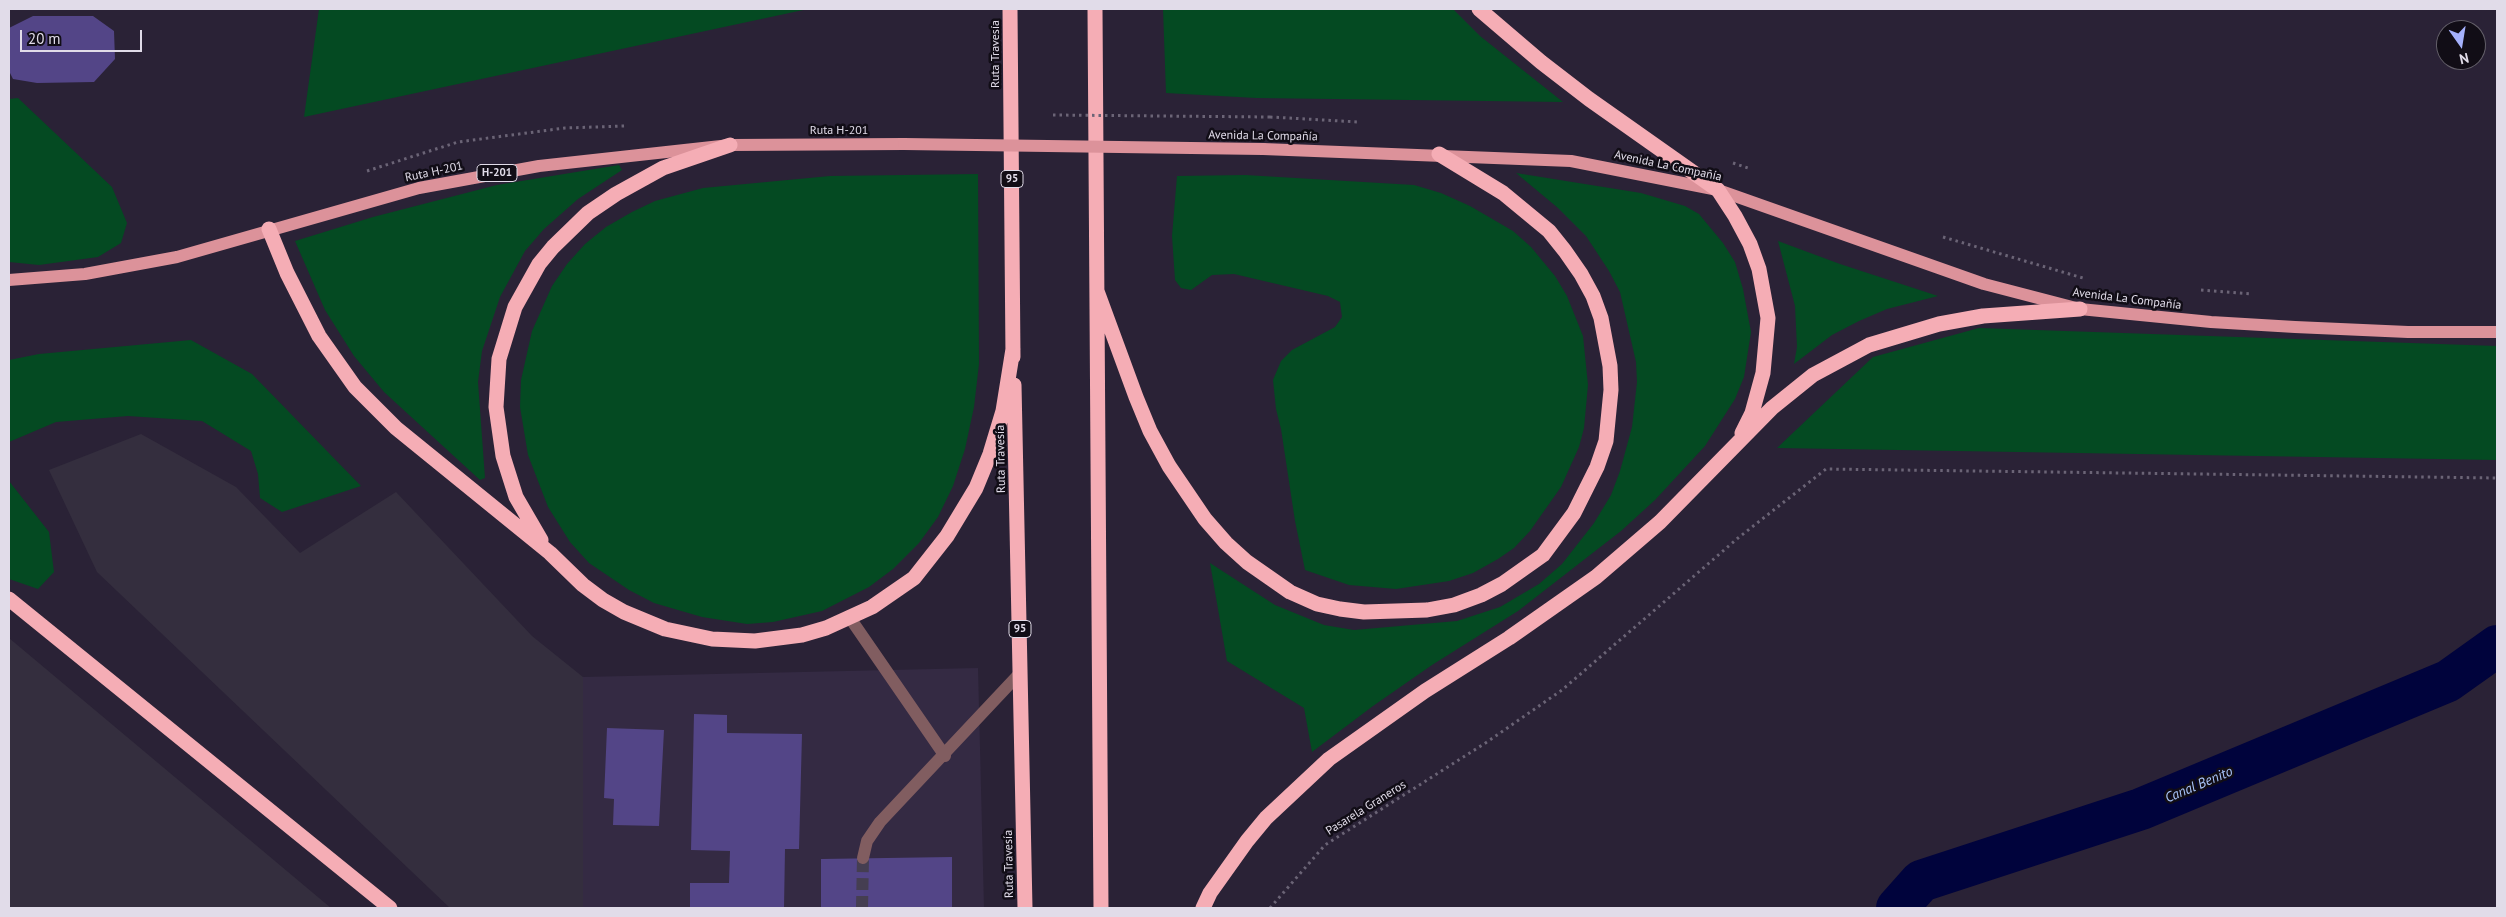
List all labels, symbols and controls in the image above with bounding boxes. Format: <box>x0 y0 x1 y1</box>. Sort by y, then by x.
scale bar <box>22 20 145 52</box>
street label: Ruta Travesía <box>989 20 1003 88</box>
north arrow <box>2436 20 2486 70</box>
text: 20 m <box>28 29 61 48</box>
text: N <box>2458 49 2471 68</box>
street label: Ruta H-201 <box>810 124 868 138</box>
street label: Avenida La Compañía <box>1208 128 1318 144</box>
street label: Avenida La Compañía <box>1613 148 1723 184</box>
street label: Ruta H-201 <box>404 159 464 185</box>
road number: H-201 <box>477 164 517 182</box>
road number: 95 <box>1001 170 1023 188</box>
street label: Avenida La Compañía <box>2072 285 2182 313</box>
street label: Ruta Travesía <box>993 425 1009 493</box>
road number: 95 <box>1009 620 1031 638</box>
water label: Canal Benito <box>2163 763 2235 807</box>
street label: Pasarela Graneros <box>1323 778 1409 838</box>
street label: Ruta Travesía <box>1001 830 1017 898</box>

